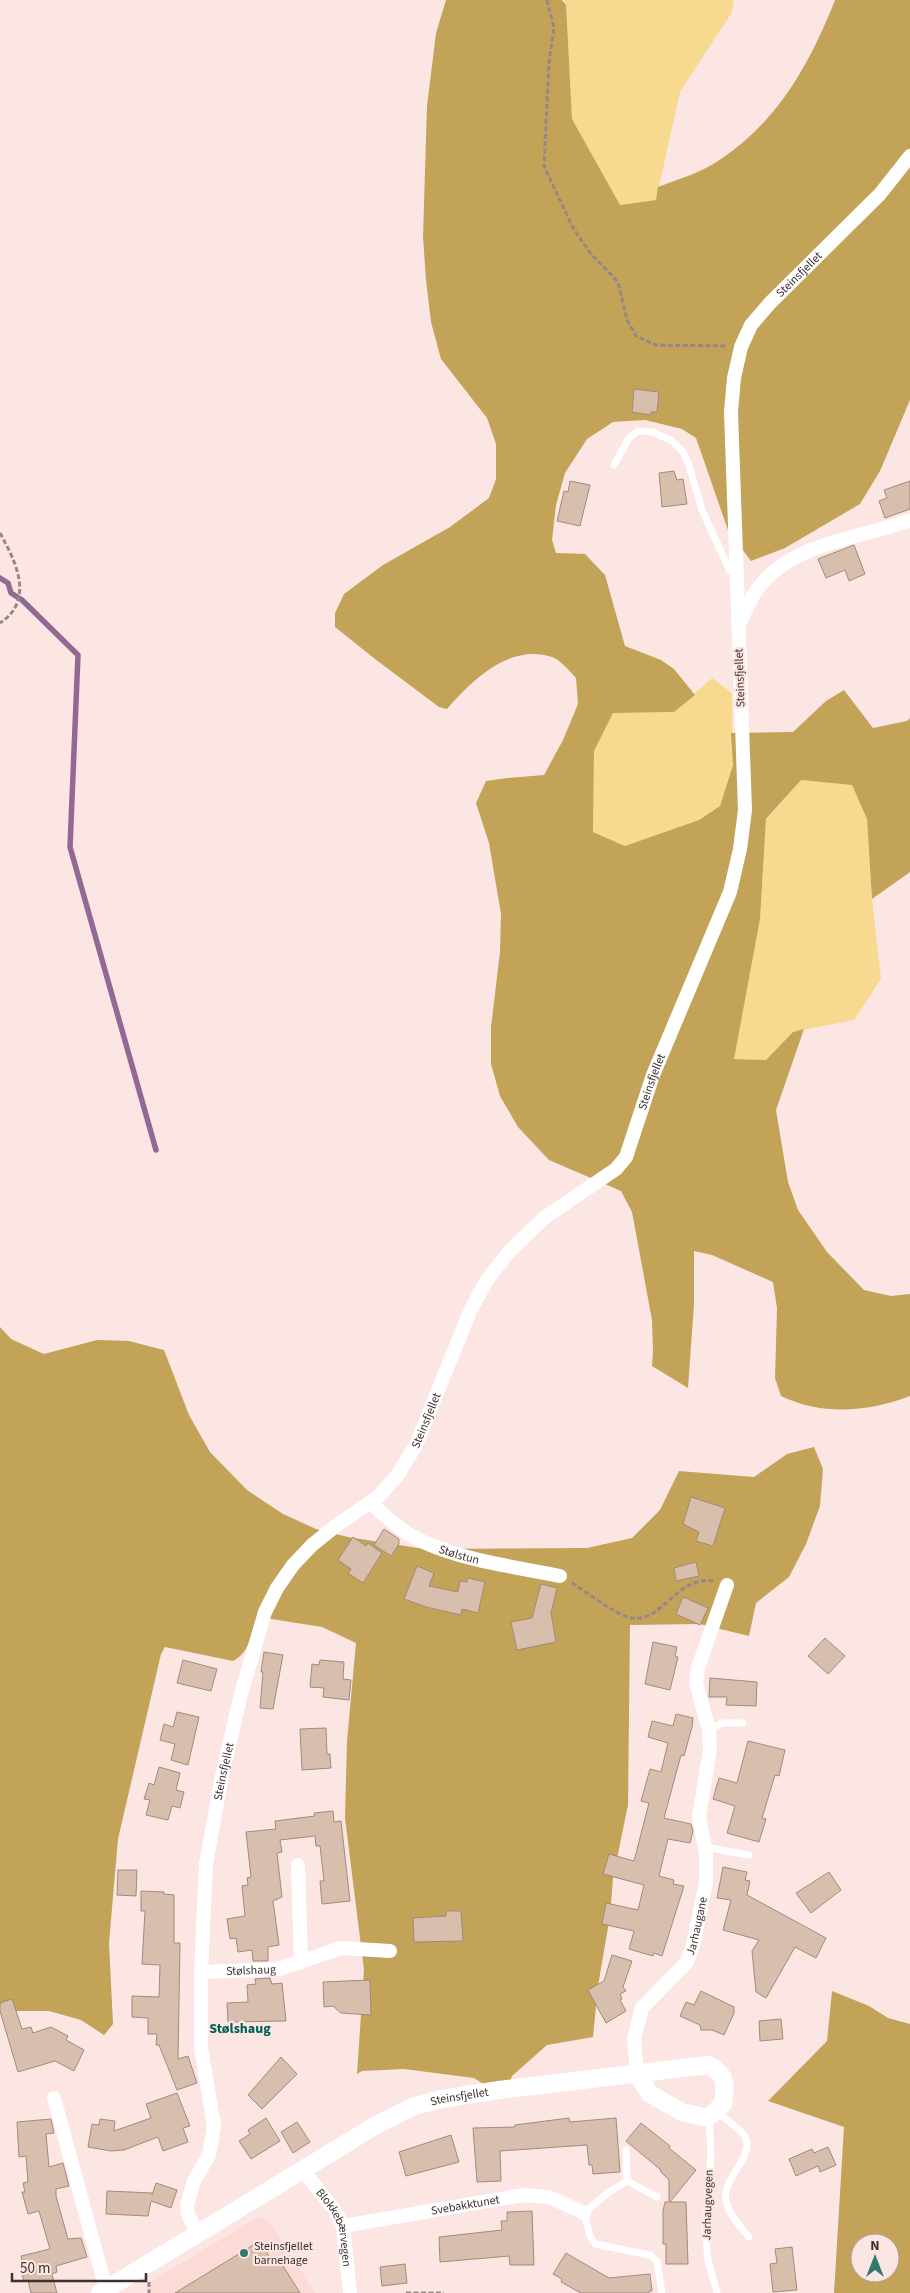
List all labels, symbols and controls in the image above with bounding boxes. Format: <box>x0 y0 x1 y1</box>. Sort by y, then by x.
street label: Steinsfjellet <box>772 248 826 301</box>
street label: Steinsfjellet <box>730 648 750 708</box>
street label: Steinsfjellet <box>634 1051 670 1112</box>
street label: Steinsfjellet <box>407 1390 445 1451</box>
street label: Stølstun <box>436 1540 481 1568</box>
street label: Steinsfjellet <box>209 1741 238 1802</box>
street label: Jarhaugane <box>682 1895 711 1958</box>
street label: Stølshaug <box>226 1961 276 1980</box>
district label: Stølshaug <box>209 2019 271 2039</box>
street label: Steinsfjellet <box>428 2083 490 2110</box>
street label: Jarhaugvegen <box>698 2169 718 2241</box>
street label: Blokkebærvegen <box>312 2185 356 2267</box>
street label: Svebakktunet <box>430 2191 501 2219</box>
north arrow <box>850 2233 900 2283</box>
text: N <box>870 2236 880 2256</box>
place label: Steinsfjellet barnehage <box>254 2238 313 2269</box>
marker: Steinsfjellet barnehage <box>238 2247 250 2259</box>
scale bar <box>12 2250 146 2282</box>
text: 50 m <box>20 2258 50 2279</box>

